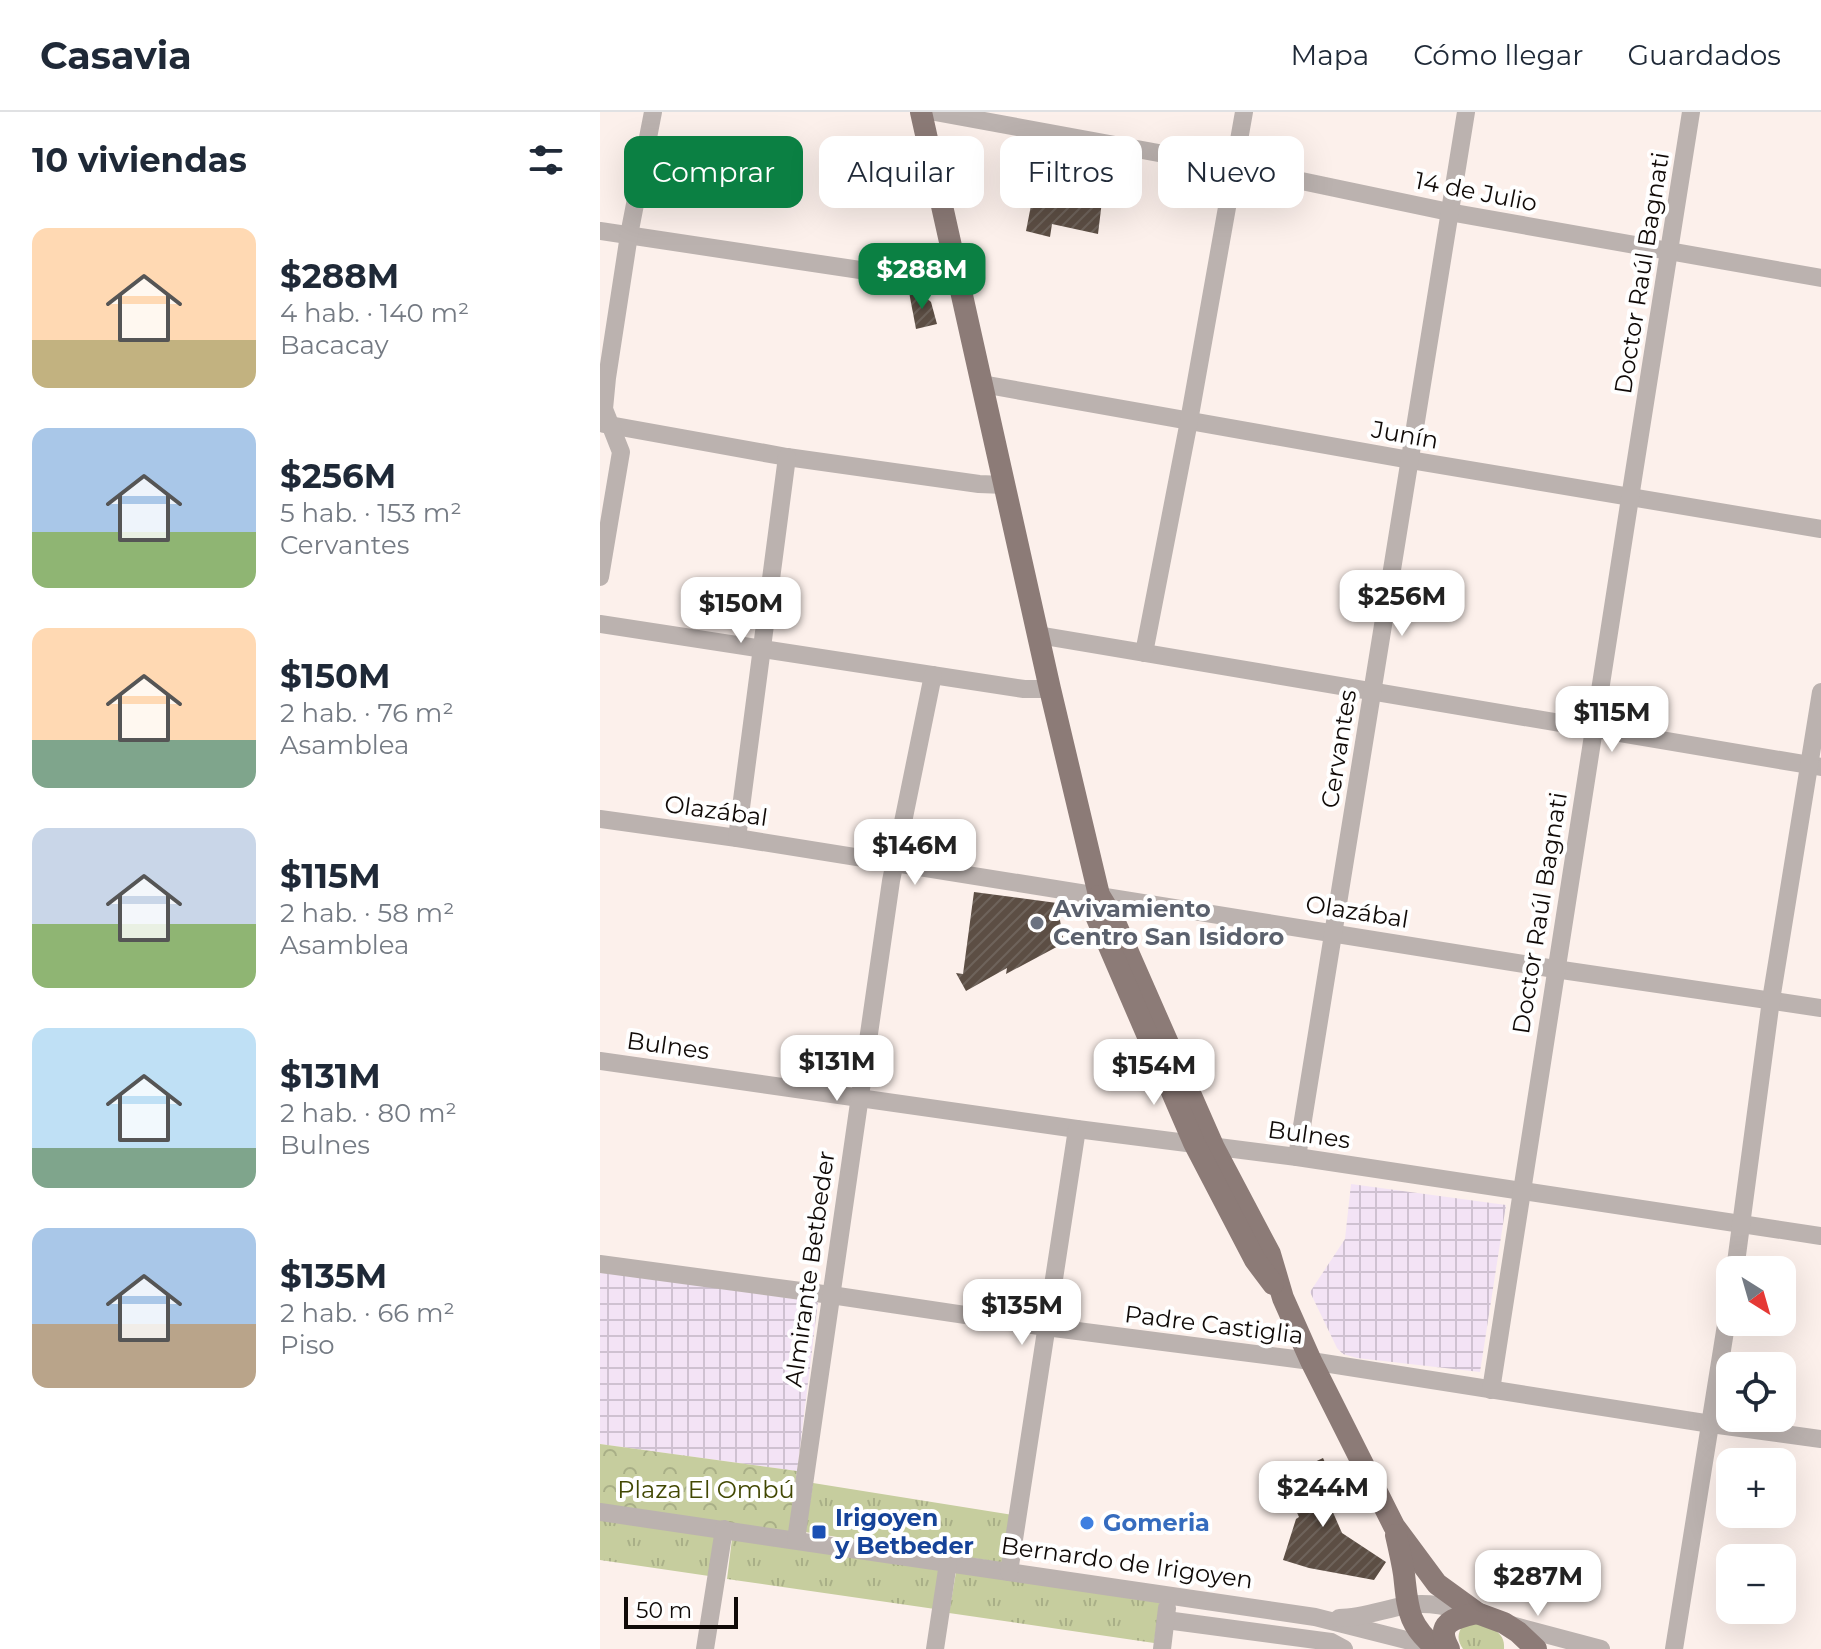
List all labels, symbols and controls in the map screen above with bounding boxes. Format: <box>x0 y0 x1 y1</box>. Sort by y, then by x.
text: Casavia <box>40 32 192 79</box>
text: Mapa <box>1290 38 1369 72</box>
text: Cómo llegar <box>1413 38 1583 72</box>
text: Guardados <box>1627 38 1781 72</box>
chip: Comprar <box>624 136 803 208</box>
chip: Alquilar <box>819 136 984 208</box>
chip: Filtros <box>1000 136 1142 208</box>
chip: Nuevo <box>1158 136 1304 208</box>
icon: filters <box>524 138 568 182</box>
text: 10 viviendas <box>32 139 247 181</box>
street label: Doctor Raúl Bagnati <box>1608 150 1675 396</box>
street label: 14 de Julio <box>1412 165 1540 218</box>
pin: $288M <box>866 243 978 311</box>
text: $288M <box>876 253 968 285</box>
text: $288M <box>280 255 399 297</box>
icon: home <box>96 260 192 356</box>
text: 4 hab. · 140 m² <box>280 297 469 329</box>
text: Bacacay <box>280 329 389 361</box>
street label: Junín <box>1369 414 1441 455</box>
text: $256M <box>280 455 396 497</box>
icon: home <box>96 460 192 556</box>
text: 5 hab. · 153 m² <box>280 497 462 529</box>
text: Cervantes <box>280 529 409 561</box>
pin: $256M <box>1346 570 1458 638</box>
pin: $150M <box>685 577 797 645</box>
text: $256M <box>1358 580 1446 612</box>
text: $150M <box>699 587 783 619</box>
text: $150M <box>280 655 390 697</box>
icon: home <box>96 660 192 756</box>
pin: $115M <box>1556 686 1668 754</box>
street label: Cervantes <box>1315 688 1362 810</box>
text: $115M <box>1573 696 1651 728</box>
text: 2 hab. · 76 m² <box>280 697 454 729</box>
text: Asamblea <box>280 729 409 761</box>
street label: Olazábal <box>663 789 770 832</box>
street label: Doctor Raúl Bagnati <box>1506 790 1573 1036</box>
pin: $146M <box>859 819 971 887</box>
text: $146M <box>872 829 958 861</box>
text: $115M <box>280 855 381 897</box>
icon: home <box>96 860 192 956</box>
street label: Olazábal <box>1303 889 1411 934</box>
place label: Avivamiento Centro San Isidoro <box>1052 894 1284 951</box>
text: 2 hab. · 58 m² <box>280 897 454 929</box>
marker: Avivamiento Centro San Isidoro <box>1028 914 1046 932</box>
text: Asamblea <box>280 929 409 961</box>
street label: Bulnes <box>625 1025 711 1066</box>
pin: $131M <box>781 1035 893 1103</box>
pin: $154M <box>1098 1039 1210 1107</box>
text: $131M <box>799 1045 875 1077</box>
text: $154M <box>1112 1049 1196 1081</box>
text: $131M <box>280 1055 381 1097</box>
icon: home <box>96 1060 192 1156</box>
text: 2 hab. · 80 m² <box>280 1097 457 1129</box>
street label: Bulnes <box>1266 1114 1352 1155</box>
text: Bulnes <box>280 1129 370 1161</box>
street label: Almirante Betbeder <box>779 1149 840 1389</box>
text: $135M <box>280 1255 387 1297</box>
north arrow <box>1716 1256 1796 1336</box>
map controls <box>1716 1256 1796 1624</box>
icon: home <box>96 1260 192 1356</box>
pin: $135M <box>966 1279 1078 1347</box>
text: $135M <box>981 1289 1063 1321</box>
text: 2 hab. · 66 m² <box>280 1297 455 1329</box>
street label: Padre Castiglia <box>1123 1299 1305 1350</box>
text: Piso <box>280 1329 335 1361</box>
button: locate <box>1716 1352 1796 1432</box>
button: + <box>1716 1448 1796 1528</box>
pin: $244M <box>1267 1461 1379 1529</box>
text: $244M <box>1277 1471 1369 1503</box>
park label: Plaza El Ombú <box>617 1475 795 1504</box>
place label: Irigoyen y Betbeder <box>834 1503 974 1560</box>
place label: Gomeria <box>1103 1508 1210 1537</box>
marker: Gomeria <box>1078 1514 1096 1532</box>
marker: Irigoyen y Betbeder <box>810 1523 828 1541</box>
street label: Bernardo de Irigoyen <box>999 1530 1255 1595</box>
button: − <box>1716 1544 1796 1624</box>
pin: $287M <box>1482 1550 1594 1618</box>
text: $287M <box>1493 1560 1583 1592</box>
scale bar <box>624 1593 738 1629</box>
text: 50 m <box>636 1597 692 1624</box>

